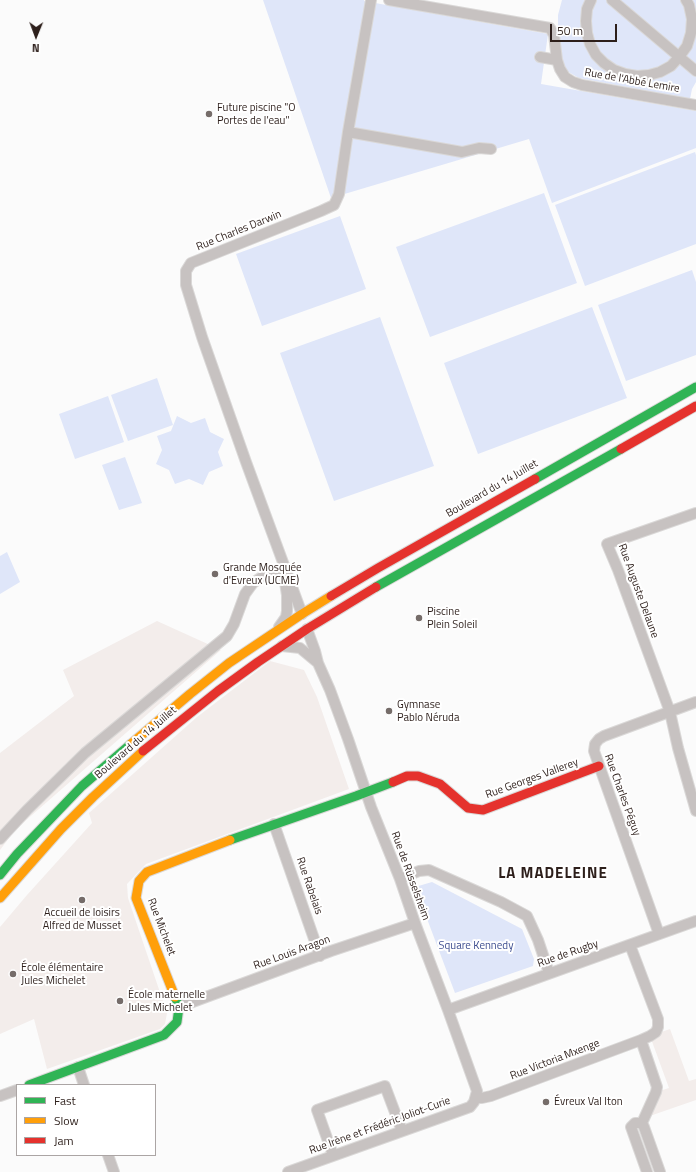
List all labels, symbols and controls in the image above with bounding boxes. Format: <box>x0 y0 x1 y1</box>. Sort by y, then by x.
north arrow <box>16 16 56 56</box>
scale bar <box>552 16 619 42</box>
text: 50 m <box>557 21 583 40</box>
text: N <box>32 40 40 56</box>
street label: Rue de l'Abbé Lemire <box>583 66 681 96</box>
place label: Future piscine "O Portes de l'eau" <box>217 101 296 127</box>
marker: Future piscine "O Portes de l'eau" <box>204 109 214 119</box>
street label: Rue Charles Darwin <box>195 208 283 254</box>
street label: Boulevard du 14 Juillet <box>444 457 540 521</box>
street label: Rue Auguste Delaune <box>615 542 661 640</box>
place label: Grande Mosquée d'Evreux (UCME) <box>223 561 302 587</box>
marker: Grande Mosquée d'Evreux (UCME) <box>210 569 220 579</box>
place label: Piscine Plein Soleil <box>427 605 477 631</box>
marker: Piscine Plein Soleil <box>414 613 424 623</box>
place label: Gymnase Pablo Néruda <box>397 698 459 724</box>
street label: Boulevard du 14 Juillet <box>93 704 179 782</box>
marker: Gymnase Pablo Néruda <box>384 706 394 716</box>
street label: Rue Charles Péguy <box>601 752 643 838</box>
street label: Rue Georges Vallerey <box>484 756 580 802</box>
street label: Rue de Rüsselsheim <box>388 830 432 922</box>
street label: Rue Rabelais <box>293 856 325 916</box>
district label: LA MADELEINE <box>498 865 608 883</box>
marker: Accueil de loisirs Alfred de Musset <box>77 895 87 905</box>
street label: Rue Michelet <box>144 896 178 958</box>
place label: Accueil de loisirs Alfred de Musset <box>43 906 121 932</box>
street label: Rue Louis Aragon <box>252 933 332 973</box>
street label: Rue de Rugby <box>536 937 600 971</box>
park label: Square Kennedy <box>439 939 513 953</box>
place label: École élémentaire Jules Michelet <box>21 961 103 987</box>
marker: École élémentaire Jules Michelet <box>8 969 18 979</box>
place label: École maternelle Jules Michelet <box>128 988 205 1014</box>
marker: École maternelle Jules Michelet <box>115 996 125 1006</box>
street label: Rue Victoria Mxenge <box>508 1037 602 1083</box>
legend <box>16 1084 156 1156</box>
text: Fast <box>54 1091 76 1110</box>
street label: Rue Irène et Frédéric Joliot-Curie <box>308 1094 452 1158</box>
place label: Évreux Val Iton <box>554 1095 623 1109</box>
marker: Évreux Val Iton <box>541 1097 551 1107</box>
text: Slow <box>54 1111 79 1130</box>
text: Jam <box>54 1131 74 1150</box>

